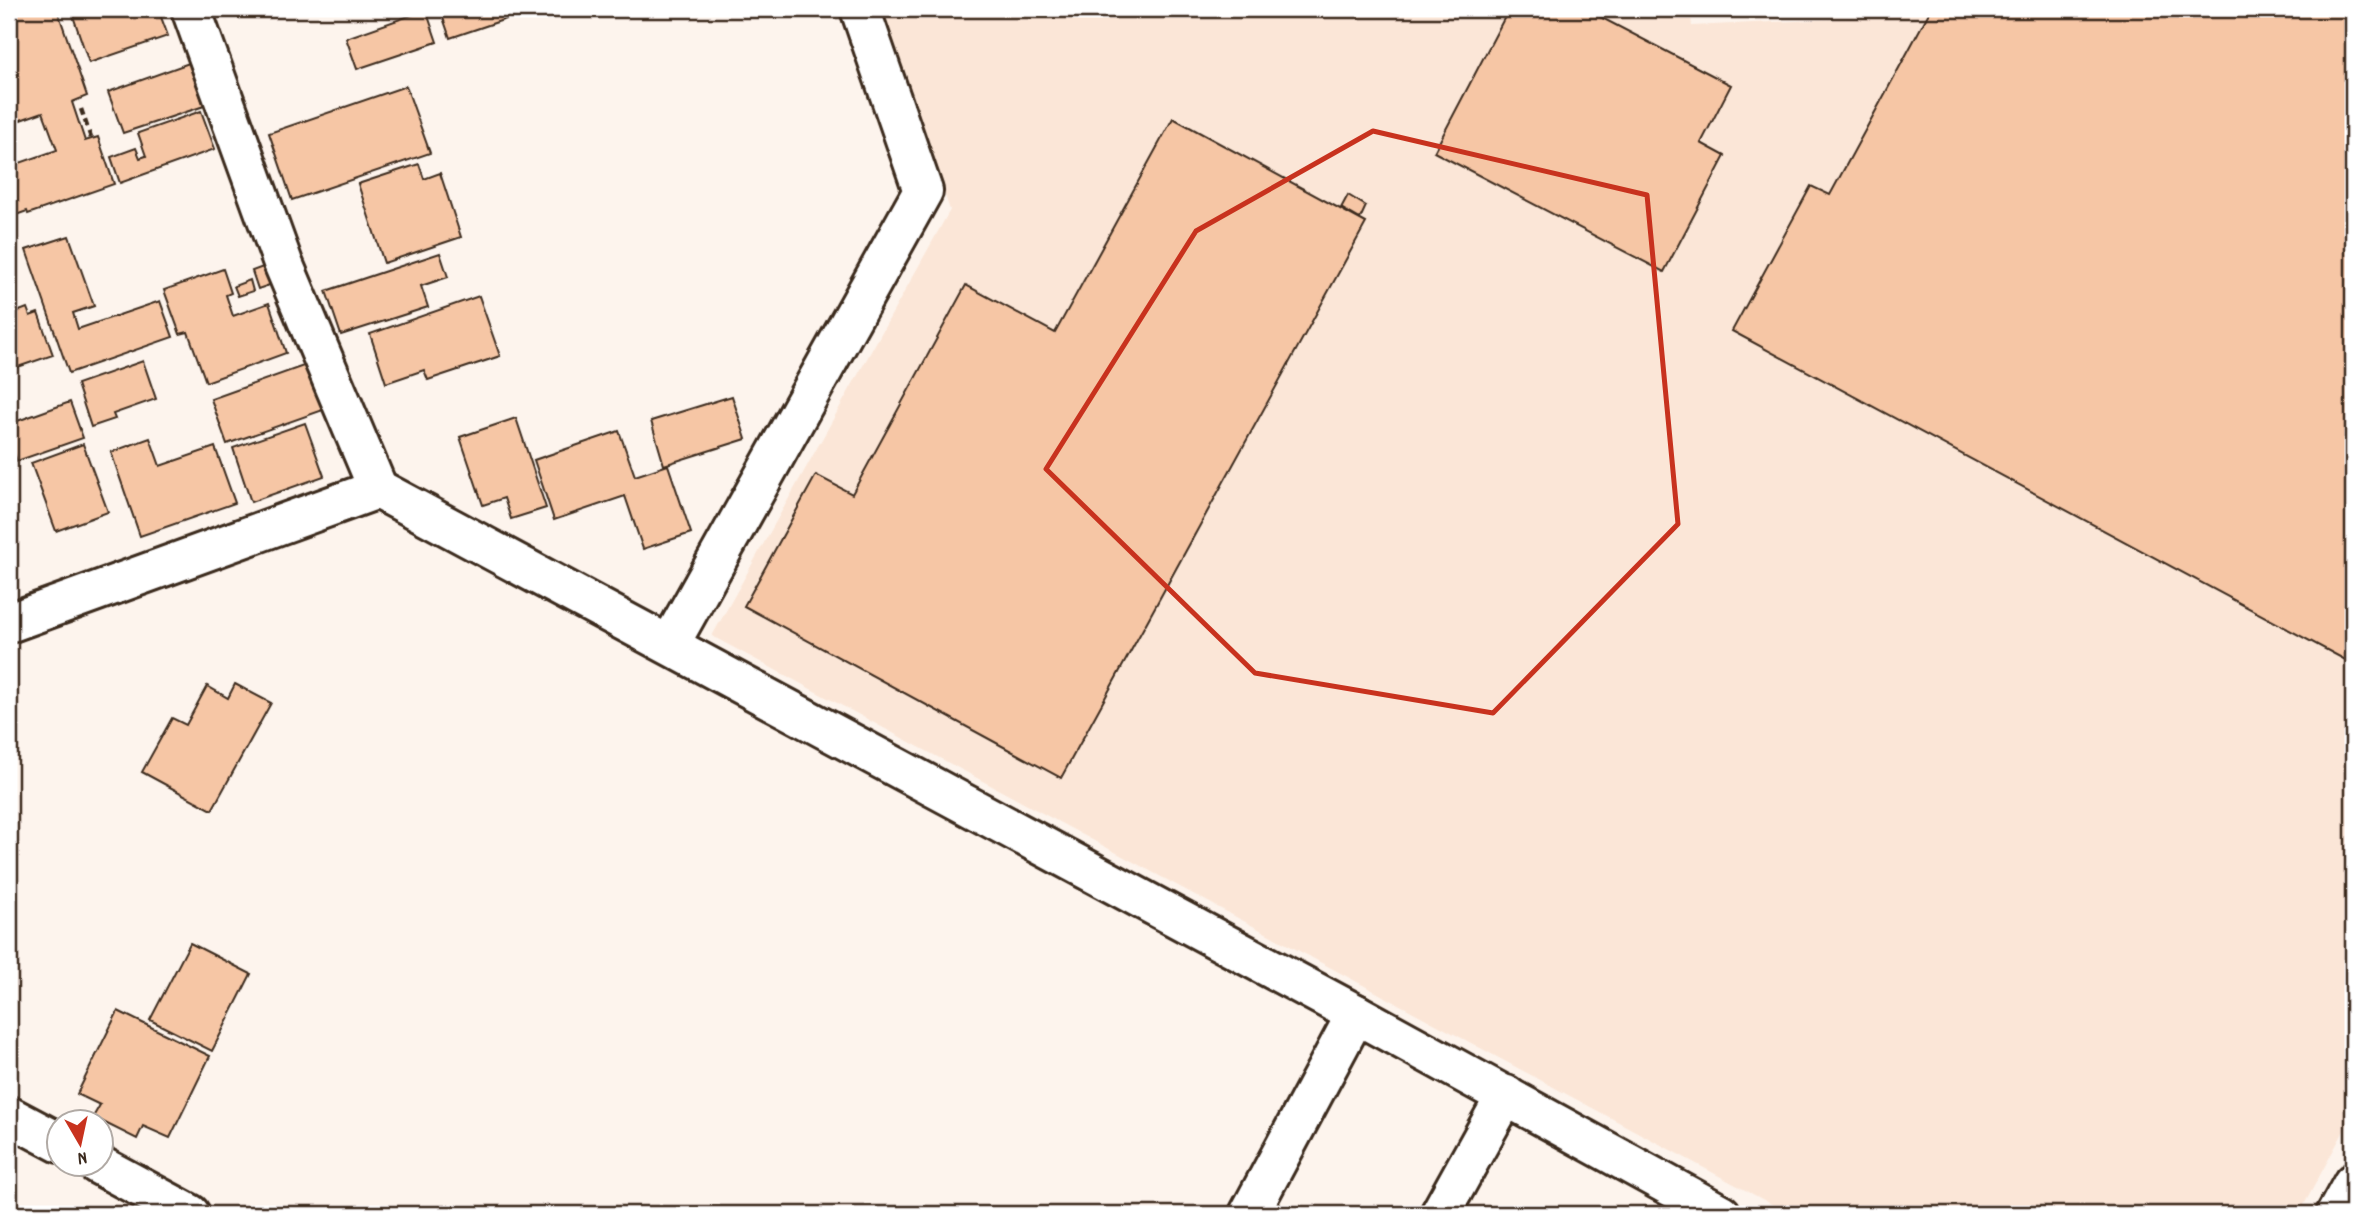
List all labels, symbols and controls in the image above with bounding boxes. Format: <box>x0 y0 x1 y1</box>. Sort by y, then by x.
north arrow <box>46 1108 116 1178</box>
text: N <box>75 1142 89 1170</box>

